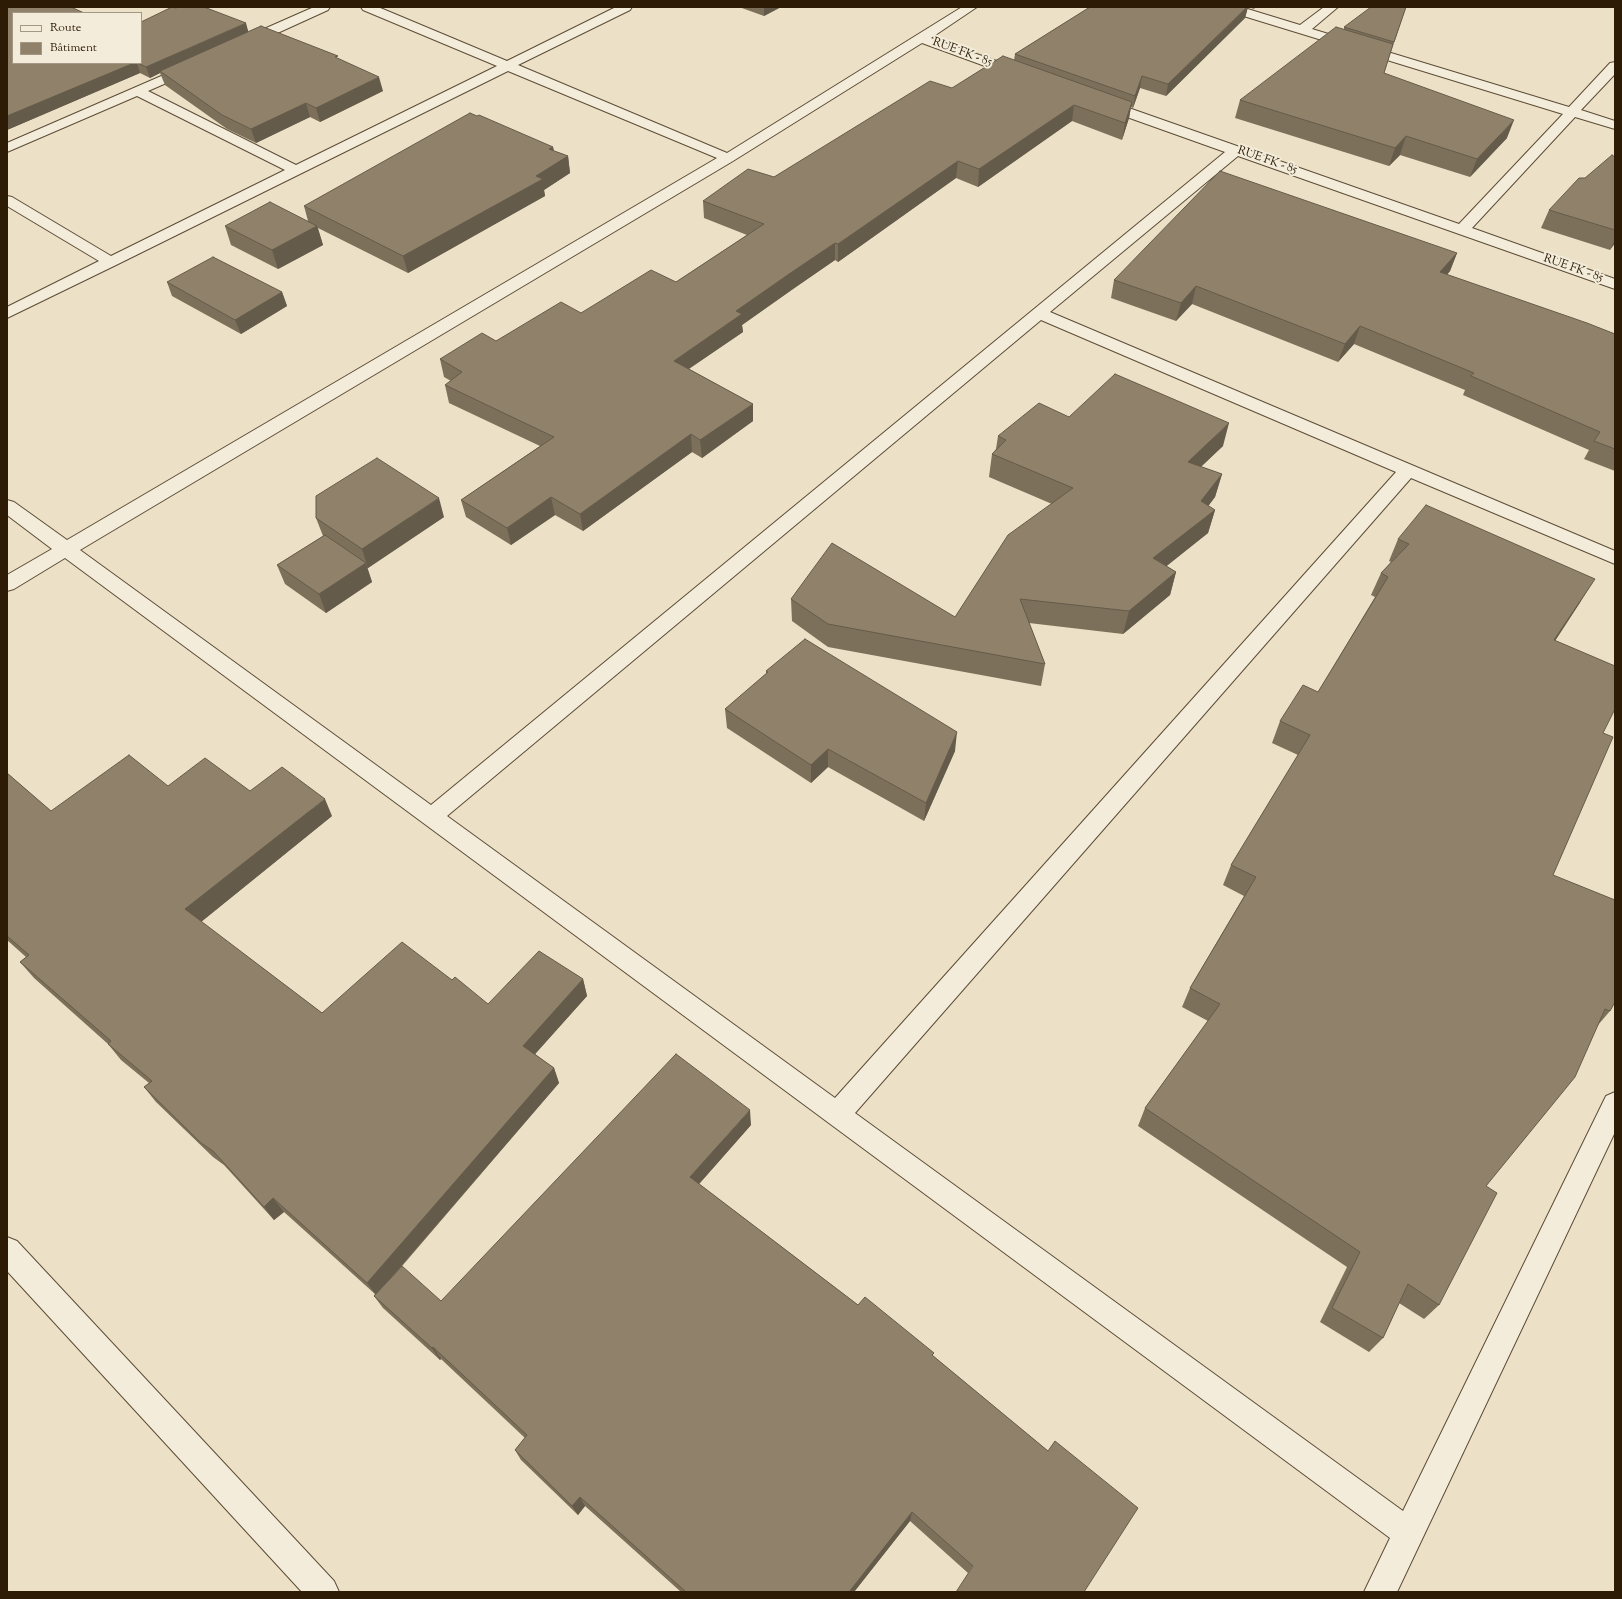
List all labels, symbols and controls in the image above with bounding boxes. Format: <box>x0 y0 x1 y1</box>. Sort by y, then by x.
legend <box>12 12 142 64</box>
text: Route <box>50 19 81 37</box>
street label: RUE FK - 85 <box>930 36 994 70</box>
text: Bâtiment <box>50 39 97 57</box>
street label: RUE FK - 85 <box>1235 144 1299 178</box>
street label: RUE FK - 85 <box>1541 252 1605 286</box>

